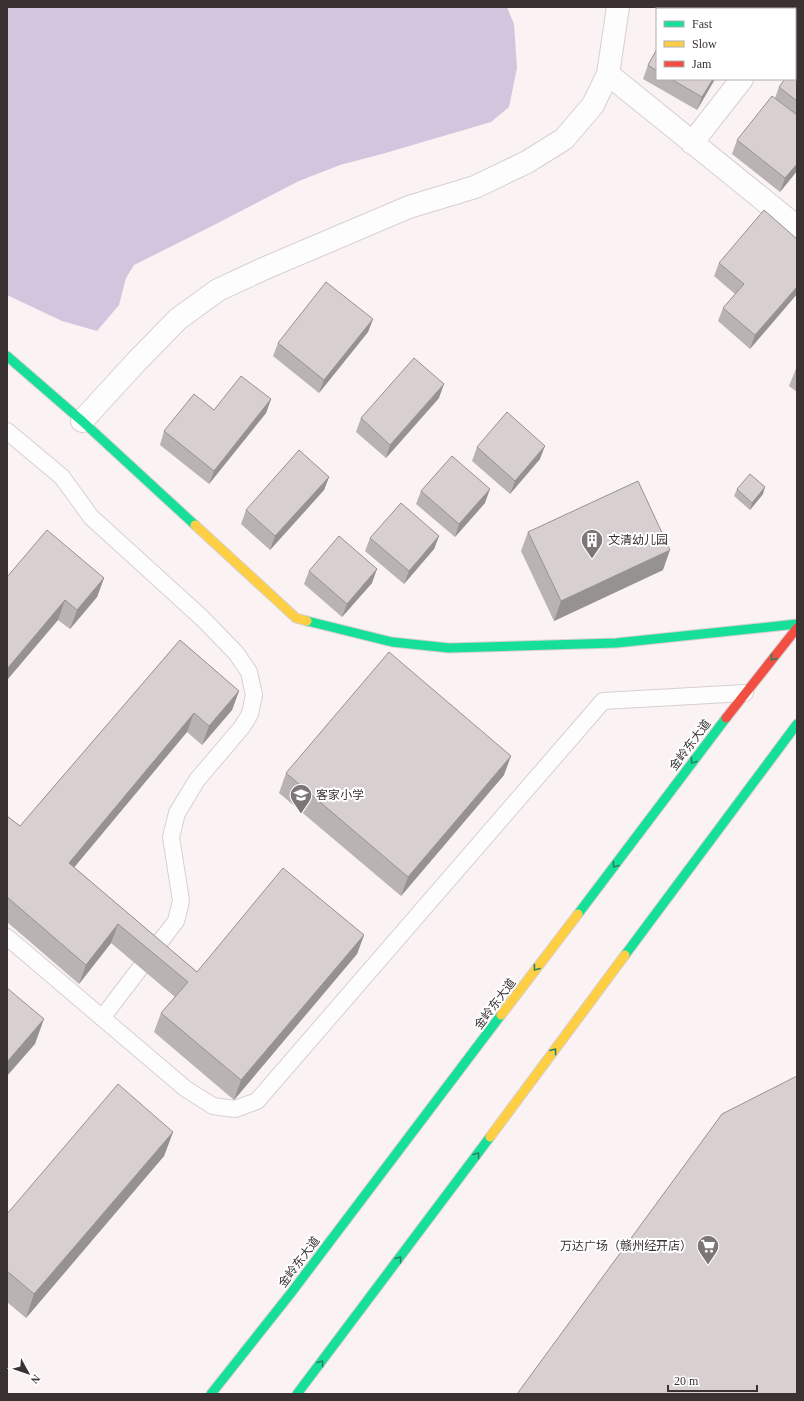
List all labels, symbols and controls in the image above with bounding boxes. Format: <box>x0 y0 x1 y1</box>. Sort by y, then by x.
legend <box>656 8 796 80</box>
text: Fast <box>692 17 713 31</box>
text: Slow <box>692 37 717 51</box>
text: Jam <box>692 57 712 71</box>
building icon: 文清幼儿园 <box>579 527 605 560</box>
place label: 文清幼儿园 <box>608 533 668 547</box>
one-way arrow <box>770 654 777 661</box>
street label: 金岭东大道 <box>666 717 714 773</box>
one-way arrow <box>691 757 698 764</box>
school or university icon: 客家小学 <box>288 782 314 815</box>
place label: 客家小学 <box>316 788 364 802</box>
one-way arrow <box>613 860 620 867</box>
one-way arrow <box>534 964 541 971</box>
street label: 金岭东大道 <box>471 976 519 1032</box>
one-way arrow <box>549 1048 556 1055</box>
one-way arrow <box>472 1152 479 1159</box>
supermarket icon: 万达广场（赣州经开店） <box>695 1233 721 1266</box>
street label: 金岭东大道 <box>275 1234 323 1290</box>
place label: 万达广场（赣州经开店） <box>560 1239 692 1253</box>
one-way arrow <box>394 1257 401 1264</box>
north arrow <box>8 1353 48 1393</box>
one-way arrow <box>316 1360 324 1367</box>
scale bar <box>668 1367 757 1393</box>
text: N <box>28 1373 43 1386</box>
text: 20 m <box>674 1374 699 1388</box>

